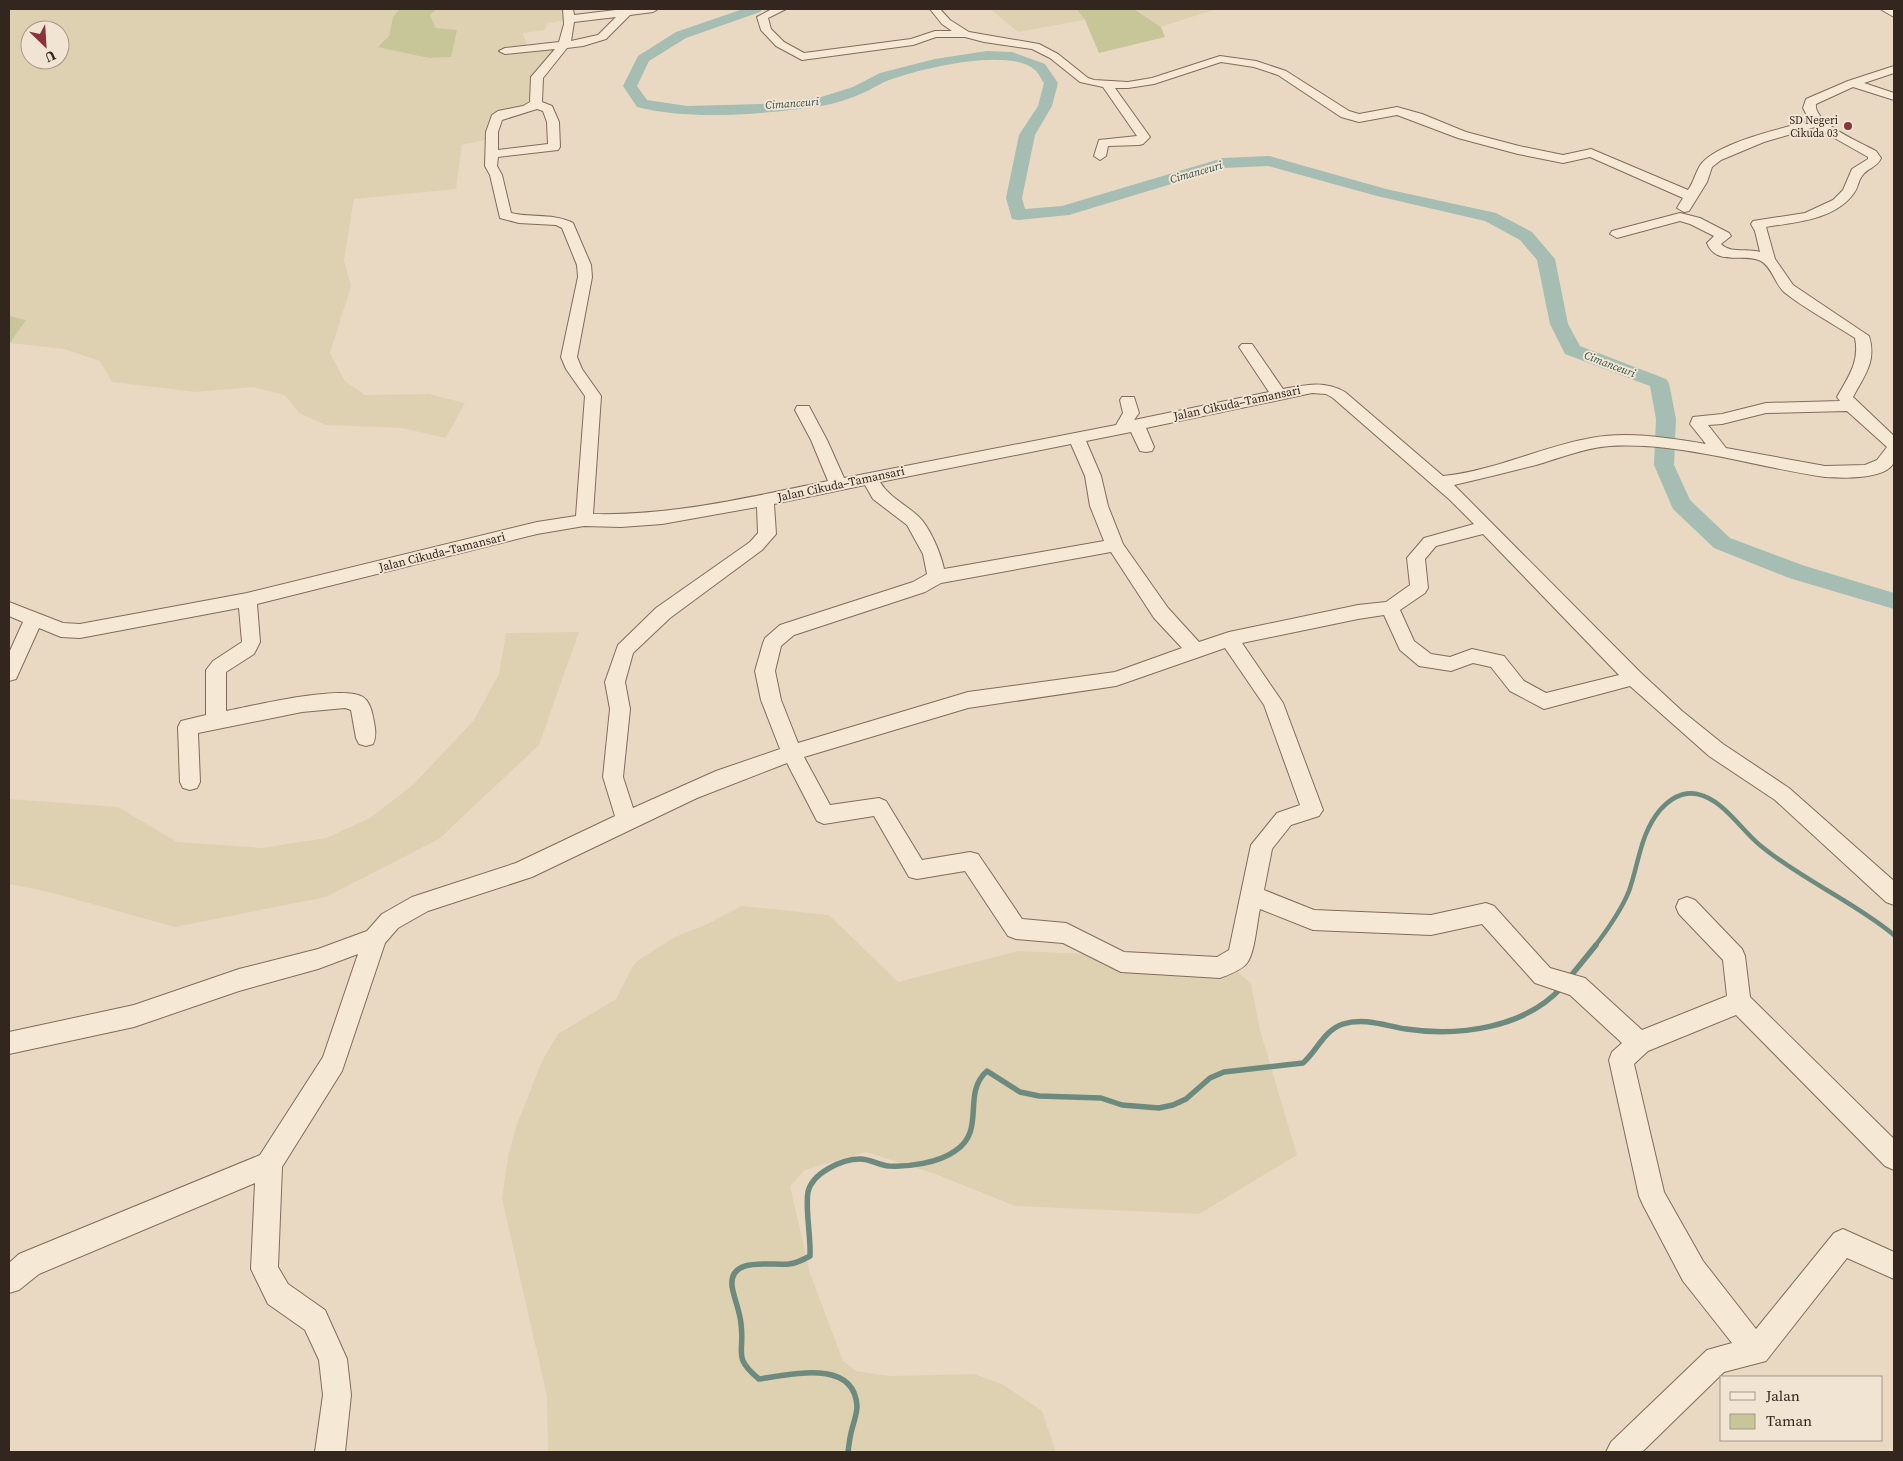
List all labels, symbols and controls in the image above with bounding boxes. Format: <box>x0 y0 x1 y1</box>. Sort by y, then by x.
north arrow <box>20 20 70 70</box>
text: U <box>42 46 59 68</box>
water label: Cimanceuri <box>765 94 820 113</box>
place label: SD Negeri Cikuda 03 <box>1789 113 1838 141</box>
marker: SD Negeri Cikuda 03 <box>1842 120 1854 132</box>
water label: Cimanceuri <box>1168 158 1225 187</box>
water label: Cimanceuri <box>1582 348 1638 381</box>
street label: Jalan Cikuda–Tamansari <box>1171 382 1302 425</box>
street label: Jalan Cikuda–Tamansari <box>775 463 906 506</box>
street label: Jalan Cikuda–Tamansari <box>376 528 507 576</box>
legend <box>1720 1376 1883 1441</box>
text: Jalan <box>1765 1385 1800 1406</box>
text: Taman <box>1766 1410 1812 1431</box>

